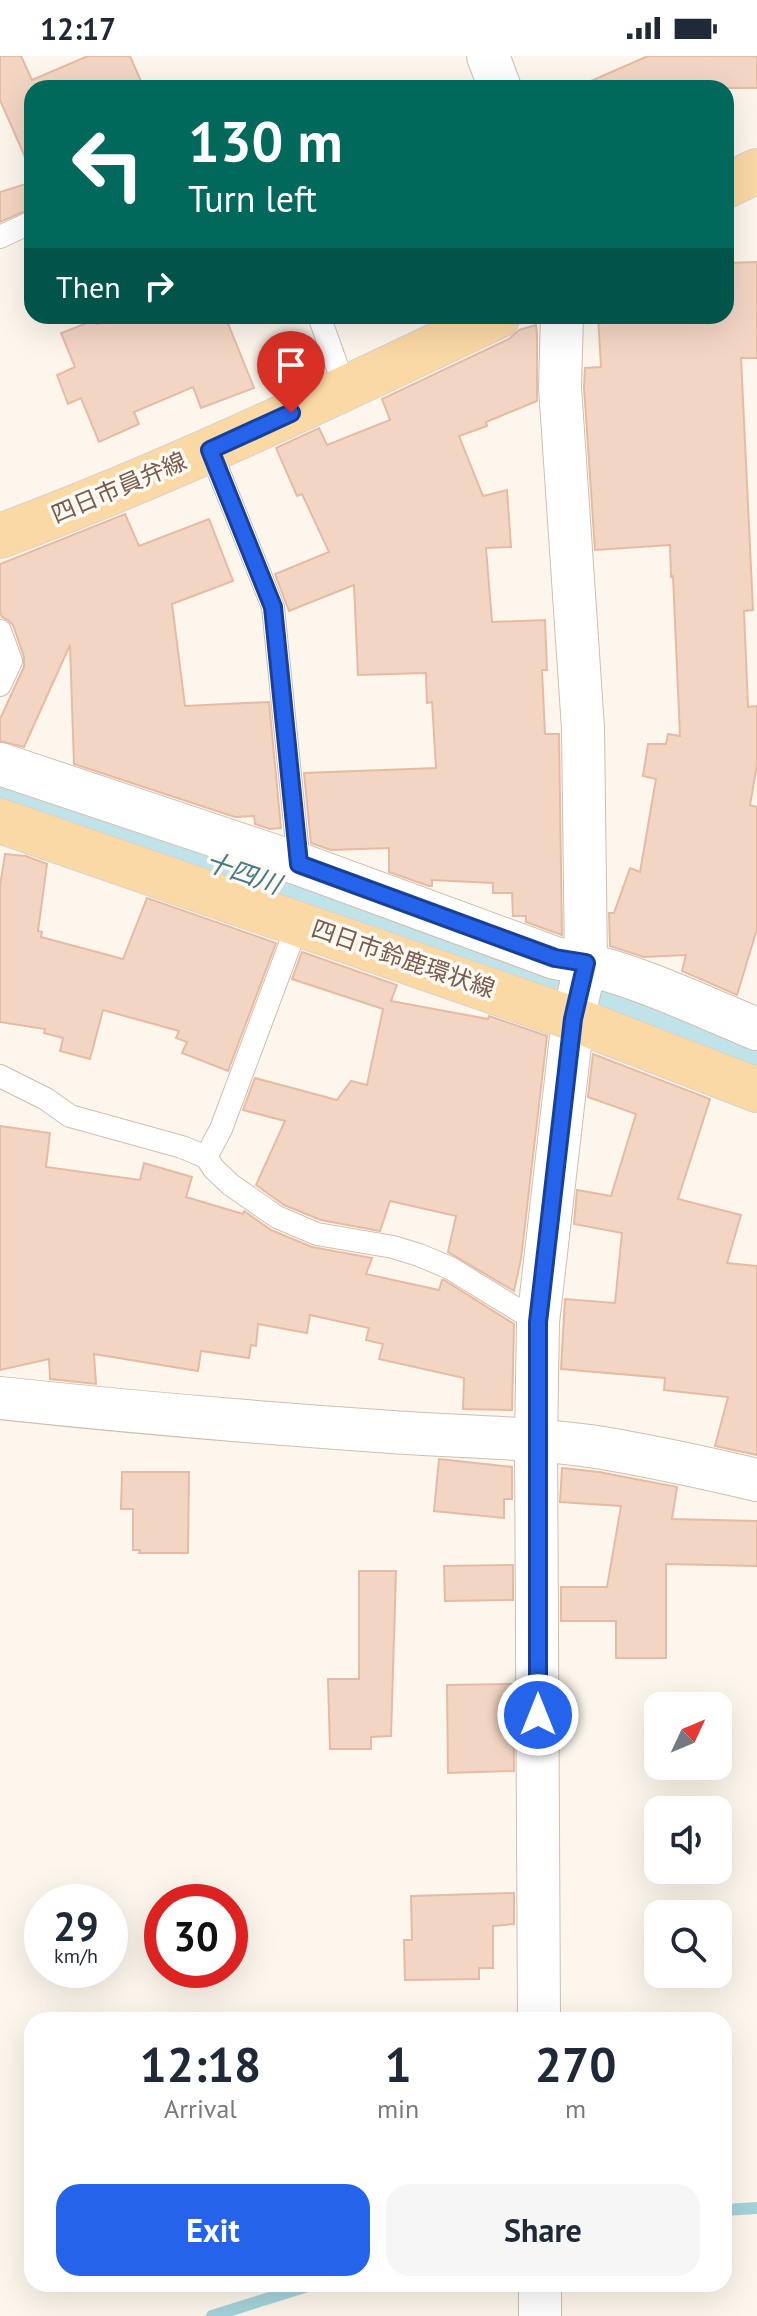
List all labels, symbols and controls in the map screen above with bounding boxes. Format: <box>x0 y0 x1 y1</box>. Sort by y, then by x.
text: 12:17 <box>40 9 116 48</box>
text: 130 m <box>188 105 343 177</box>
icon: left <box>56 112 160 216</box>
text: Turn left <box>188 175 317 222</box>
icon: right <box>137 264 181 308</box>
text: Then <box>56 267 121 306</box>
pin <box>257 331 325 413</box>
icon: arrive <box>269 343 313 387</box>
street label: 四日市員弁線 <box>46 445 191 530</box>
water label: 十四川 <box>201 844 288 902</box>
street label: 四日市鈴鹿環状線 <box>307 913 499 1004</box>
position arrow <box>496 1673 580 1757</box>
north arrow <box>644 1692 732 1780</box>
map controls <box>644 1692 732 1988</box>
button: sound <box>644 1796 732 1884</box>
speed limit sign: 30 <box>144 1884 248 1988</box>
text: 29 <box>53 1900 99 1952</box>
button: search <box>644 1900 732 1988</box>
text: km/h <box>54 1943 98 1969</box>
text: 12:18 <box>140 2033 261 2095</box>
text: 1 <box>384 2033 412 2095</box>
text: 270 <box>535 2033 616 2095</box>
text: Arrival <box>164 2092 237 2125</box>
text: min <box>377 2092 419 2125</box>
text: m <box>565 2092 586 2125</box>
button: Exit <box>56 2184 370 2276</box>
button: Share <box>386 2184 700 2276</box>

